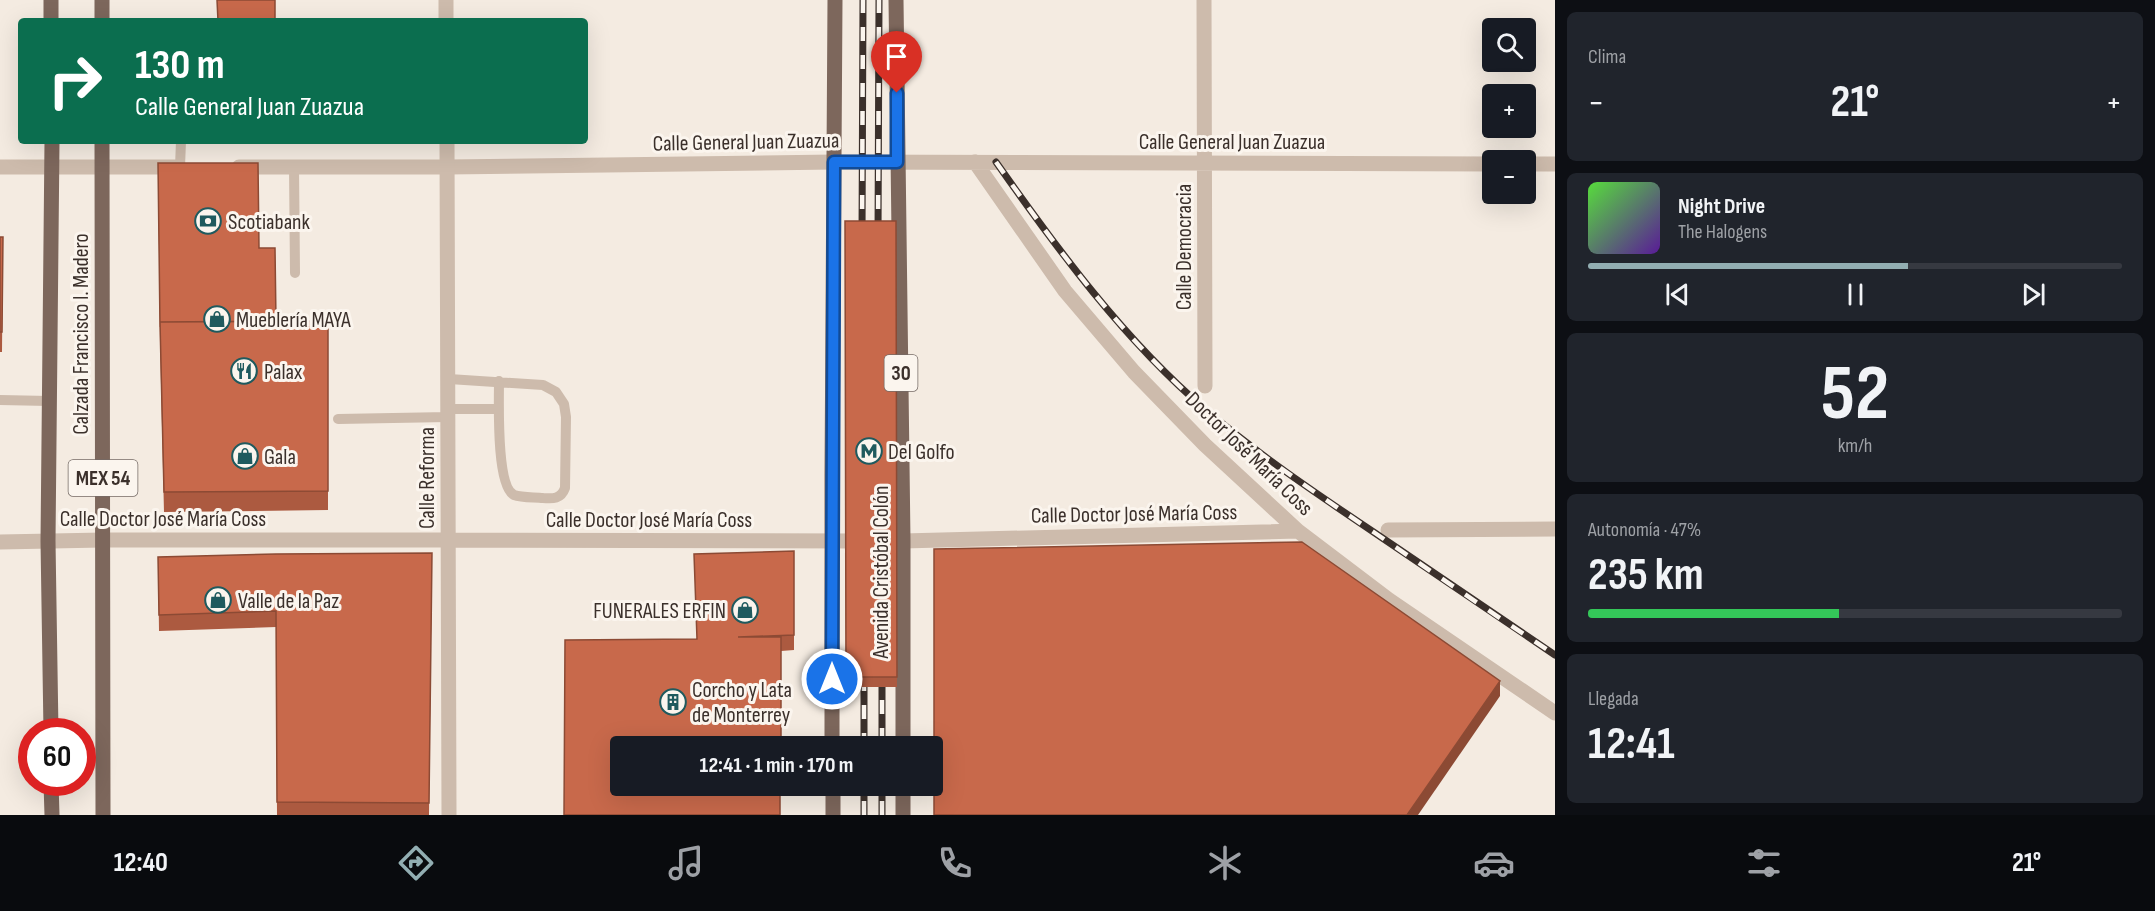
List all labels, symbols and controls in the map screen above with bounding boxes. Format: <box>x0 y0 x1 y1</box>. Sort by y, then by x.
map controls <box>1482 18 1536 204</box>
button: search <box>1482 18 1536 72</box>
pin <box>871 31 922 93</box>
text: 130 m <box>135 40 225 91</box>
icon: arrive <box>880 40 913 73</box>
icon: right <box>36 42 114 120</box>
text: Clima <box>1588 45 1626 69</box>
text: 21° <box>1831 75 1879 130</box>
text: − <box>1588 83 1604 123</box>
text: + <box>2106 83 2122 123</box>
button: + <box>1482 84 1536 138</box>
text: Calle General Juan Zuazua <box>135 91 364 123</box>
street label: Calle General Juan Zuazua <box>652 127 840 158</box>
street label: Calle General Juan Zuazua <box>1139 129 1325 156</box>
button: − <box>1482 150 1536 204</box>
street label: Calle Democracia <box>1171 184 1198 310</box>
text: Night Drive <box>1678 193 1765 220</box>
bank icon: Scotiabank <box>193 206 223 236</box>
place label: Scotiabank <box>228 209 311 236</box>
text: The Halogens <box>1678 220 1767 244</box>
street label: Calzada Francisco I. Madero <box>68 233 95 435</box>
icon: previous <box>1661 278 1694 311</box>
icon: pause <box>1839 278 1872 311</box>
icon: next <box>2017 278 2050 311</box>
shop icon: Mueblería MAYA <box>202 304 232 334</box>
place label: Mueblería MAYA <box>236 307 351 334</box>
text: 52 <box>1821 348 1889 441</box>
road number: 30 <box>884 355 918 391</box>
restaurant icon: Palax <box>229 356 259 386</box>
place label: Palax <box>264 359 303 386</box>
street label: Doctor José María Coss <box>1179 386 1318 522</box>
street label: Calle Reforma <box>414 427 441 529</box>
text: km/h <box>1838 434 1872 458</box>
metro station icon: Del Golfo <box>854 436 884 466</box>
place label: Del Golfo <box>888 439 955 466</box>
shop icon: Gala <box>230 441 260 471</box>
place label: Gala <box>264 444 296 471</box>
road number: MEX 54 <box>68 460 138 496</box>
street label: Avenida Cristóbal Colón <box>868 486 895 659</box>
street label: Calle Doctor José María Coss <box>1031 499 1238 530</box>
street label: Calle Doctor José María Coss <box>60 506 266 533</box>
street label: Calle Doctor José María Coss <box>546 507 752 534</box>
text: Autonomía · 47% <box>1588 518 1701 542</box>
text: 235 km <box>1588 548 1704 603</box>
shop icon: Valle de la Paz <box>203 585 233 615</box>
place label: Valle de la Paz <box>238 588 339 615</box>
shop icon: FUNERALES ERFIN <box>730 595 760 625</box>
place label: FUNERALES ERFIN <box>593 598 726 625</box>
position arrow <box>800 647 864 711</box>
place label: Corcho y Lata de Monterrey <box>692 677 792 729</box>
building icon: Corcho y Lata de Monterrey <box>658 687 688 717</box>
text: Llegada <box>1588 687 1639 711</box>
text: 12:41 <box>1588 717 1675 772</box>
speed limit sign: 60 <box>18 718 96 796</box>
text: 12:41 · 1 min · 170 m <box>700 752 853 779</box>
icon: directions <box>395 842 437 884</box>
icon: music <box>665 842 707 884</box>
icon: phone <box>934 842 976 884</box>
icon: climate <box>1204 842 1246 884</box>
icon: car <box>1473 842 1515 884</box>
icon: filters <box>1743 842 1785 884</box>
text: 12:40 <box>114 847 168 879</box>
text: 21° <box>2012 847 2041 879</box>

